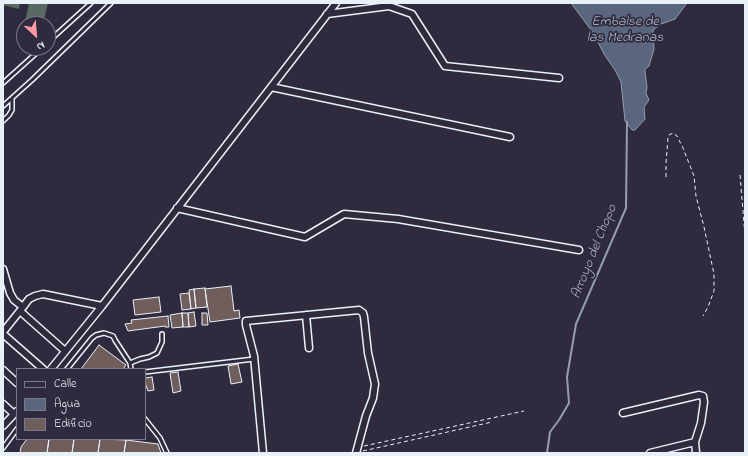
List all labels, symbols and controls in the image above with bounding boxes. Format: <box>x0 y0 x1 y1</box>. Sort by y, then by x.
water label: Embalse de las Medranas <box>587 15 663 48</box>
north arrow <box>16 16 56 56</box>
text: N <box>34 37 48 55</box>
water label: Arroyo del Chopo <box>568 202 622 302</box>
legend <box>16 368 146 440</box>
text: Calle <box>54 375 76 393</box>
text: Agua <box>54 395 80 413</box>
text: Edificio <box>54 415 92 433</box>

